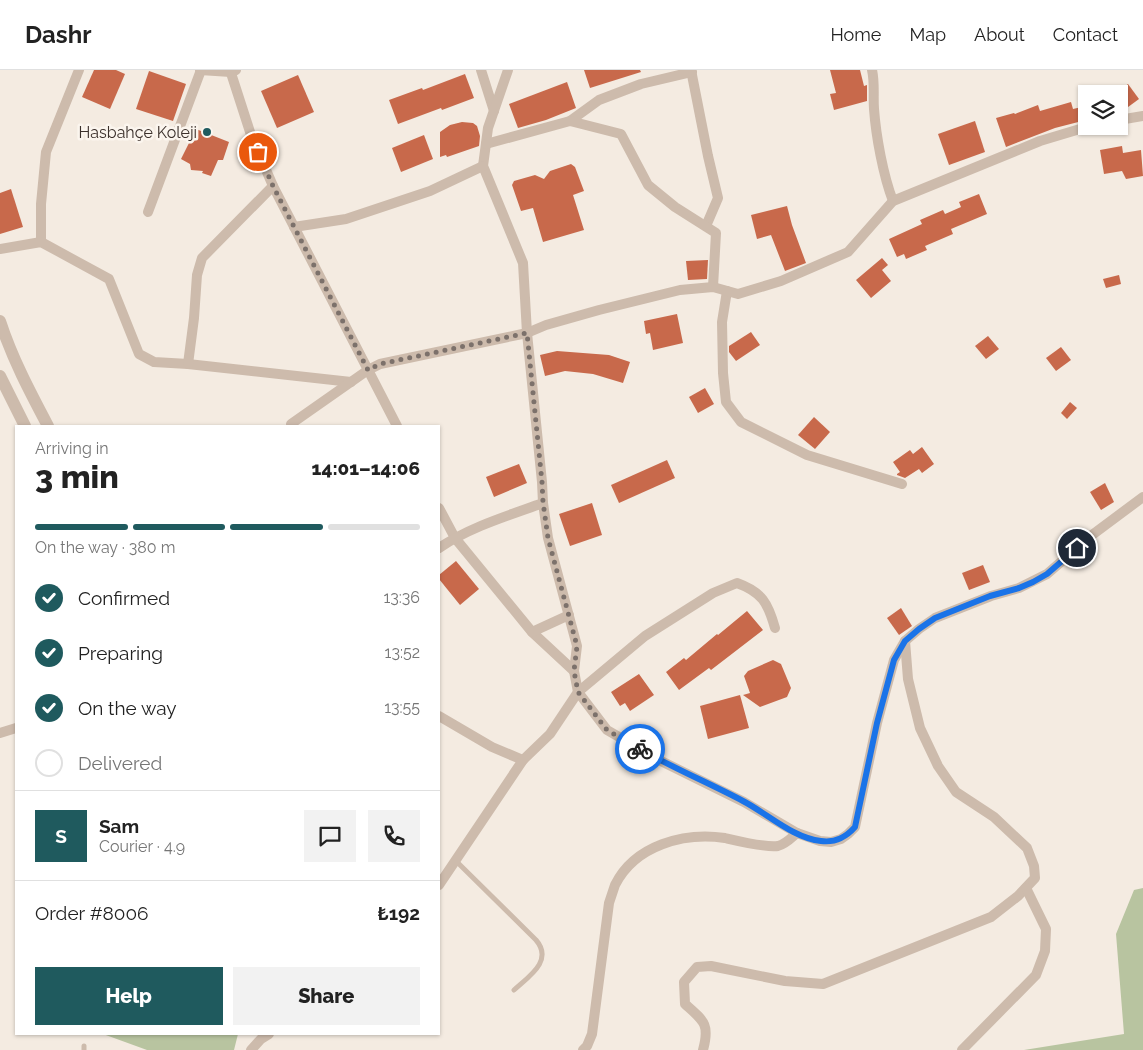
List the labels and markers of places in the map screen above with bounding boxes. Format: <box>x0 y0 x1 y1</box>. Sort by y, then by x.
place label: Hasbahçe Koleji <box>79 123 197 142</box>
marker: Hasbahçe Koleji <box>201 126 213 138</box>
pin <box>237 131 279 173</box>
pin <box>1056 527 1098 569</box>

